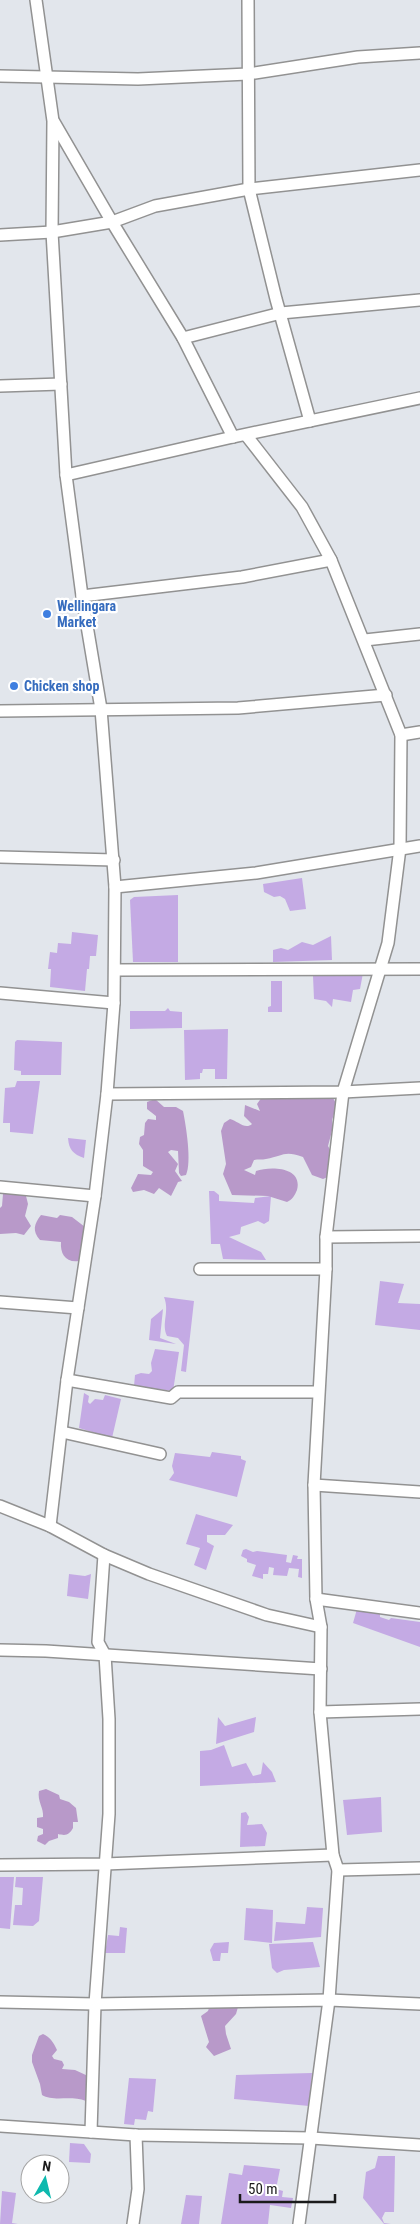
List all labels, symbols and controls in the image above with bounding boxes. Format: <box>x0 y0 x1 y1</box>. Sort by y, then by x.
place label: Wellingara Market <box>57 598 117 630</box>
marker: Wellingara Market <box>41 608 53 620</box>
place label: Chicken shop <box>24 678 99 694</box>
marker: Chicken shop <box>8 680 20 692</box>
north arrow <box>20 2154 70 2204</box>
text: N <box>41 2158 52 2175</box>
scale bar <box>240 2172 335 2204</box>
text: 50 m <box>248 2180 278 2198</box>

